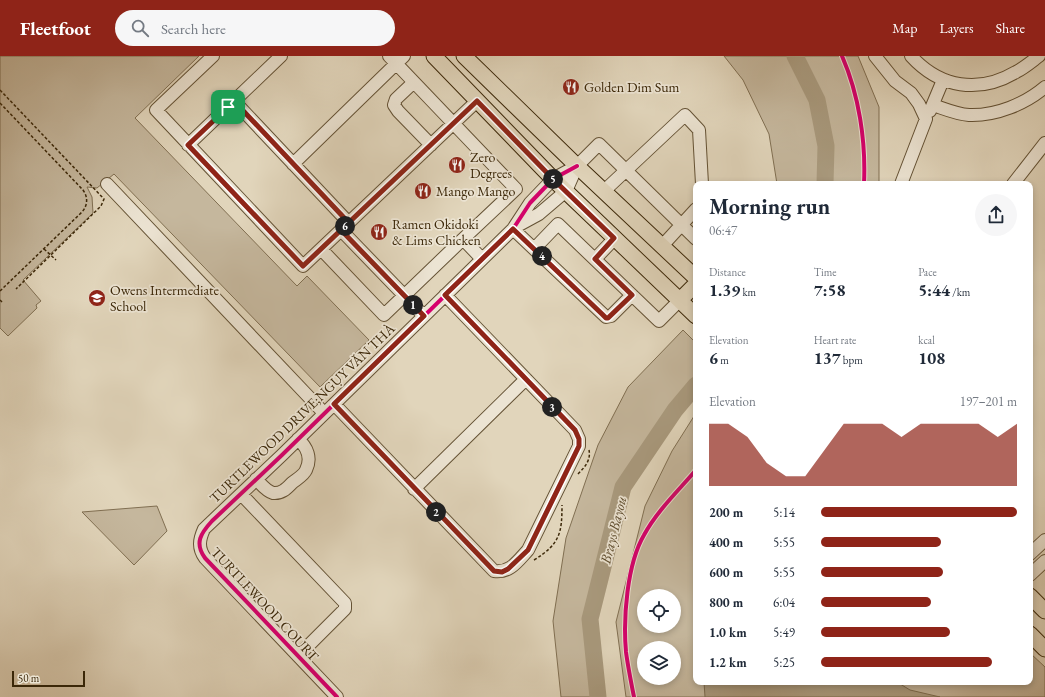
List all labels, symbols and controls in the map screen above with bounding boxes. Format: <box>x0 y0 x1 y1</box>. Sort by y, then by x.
search box <box>115 10 395 46</box>
text: Fleetfoot <box>20 16 91 41</box>
icon: search <box>129 17 151 39</box>
text: Search here <box>161 19 226 38</box>
text: Map <box>892 19 917 37</box>
text: Layers <box>939 19 974 37</box>
text: Share <box>996 19 1025 37</box>
restaurant icon: Golden Dim Sum <box>561 77 581 97</box>
place label: Golden Dim Sum <box>584 78 680 96</box>
pin <box>211 90 245 124</box>
icon: arrive <box>217 96 239 118</box>
place label: Zero Degrees <box>470 148 513 182</box>
restaurant icon: Zero Degrees <box>447 155 467 175</box>
pin: 5 <box>543 169 563 189</box>
text: 5 <box>550 172 556 186</box>
restaurant icon: Mango Mango <box>413 181 433 201</box>
place label: Mango Mango <box>436 182 516 200</box>
text: Morning run <box>709 192 830 221</box>
button: share <box>975 194 1017 236</box>
place label: Ramen Okidoki & Lims Chicken <box>392 215 482 249</box>
pin: 6 <box>335 216 355 236</box>
text: 6 <box>342 219 348 233</box>
restaurant icon: Ramen Okidoki & Lims Chicken <box>369 222 389 242</box>
text: 06:47 <box>709 222 737 239</box>
pin: 4 <box>532 246 552 266</box>
text: 4 <box>539 249 545 263</box>
text: Distance <box>709 265 746 279</box>
text: Time <box>814 265 837 279</box>
text: Pace <box>918 265 937 279</box>
text: 1.39 <box>709 279 740 301</box>
text: 7:58 <box>814 279 845 301</box>
text: 5:44 <box>918 279 950 301</box>
place label: Owens Intermediate School <box>110 281 219 315</box>
text: km <box>740 285 756 299</box>
text: /km <box>950 285 970 299</box>
school or university icon: Owens Intermediate School <box>87 288 107 308</box>
pin: 1 <box>403 295 423 315</box>
text: 1 <box>410 298 416 312</box>
street label: TURTLEWOOD DRIVE;NGỤY VĂN THÀ <box>206 319 399 507</box>
text: Elevation <box>709 333 749 347</box>
text: Heart rate <box>814 333 856 347</box>
text: kcal <box>918 333 935 347</box>
text: 6 <box>709 347 718 369</box>
text: 137 <box>814 347 841 369</box>
text: 108 <box>918 347 945 369</box>
text: m <box>718 353 729 367</box>
text: bpm <box>841 353 863 367</box>
text: Elevation <box>709 393 756 410</box>
text: 197–201 m <box>960 393 1017 410</box>
pin: 3 <box>542 397 562 417</box>
text: 3 <box>549 400 555 414</box>
water label: Brays Bayou <box>595 494 631 567</box>
pin: 2 <box>426 502 446 522</box>
text: 200 m <box>709 504 743 521</box>
text: 5:14 <box>773 504 795 521</box>
text: 2 <box>433 505 439 519</box>
text: 400 m <box>709 534 743 551</box>
text: 5:55 <box>773 534 795 551</box>
street label: TURTLEWOOD COURT <box>207 543 323 665</box>
text: 600 m <box>709 564 743 581</box>
text: 5:55 <box>773 564 795 581</box>
map controls <box>637 589 681 685</box>
button: locate <box>637 589 681 633</box>
text: 800 m <box>709 594 743 611</box>
text: 6:04 <box>773 594 795 611</box>
text: 1.0 km <box>709 624 747 641</box>
text: 5:49 <box>773 624 795 641</box>
button: layers <box>637 641 681 685</box>
text: 1.2 km <box>709 654 747 671</box>
text: 5:25 <box>773 654 795 671</box>
scale bar <box>12 669 85 688</box>
text: 50 m <box>18 671 39 685</box>

